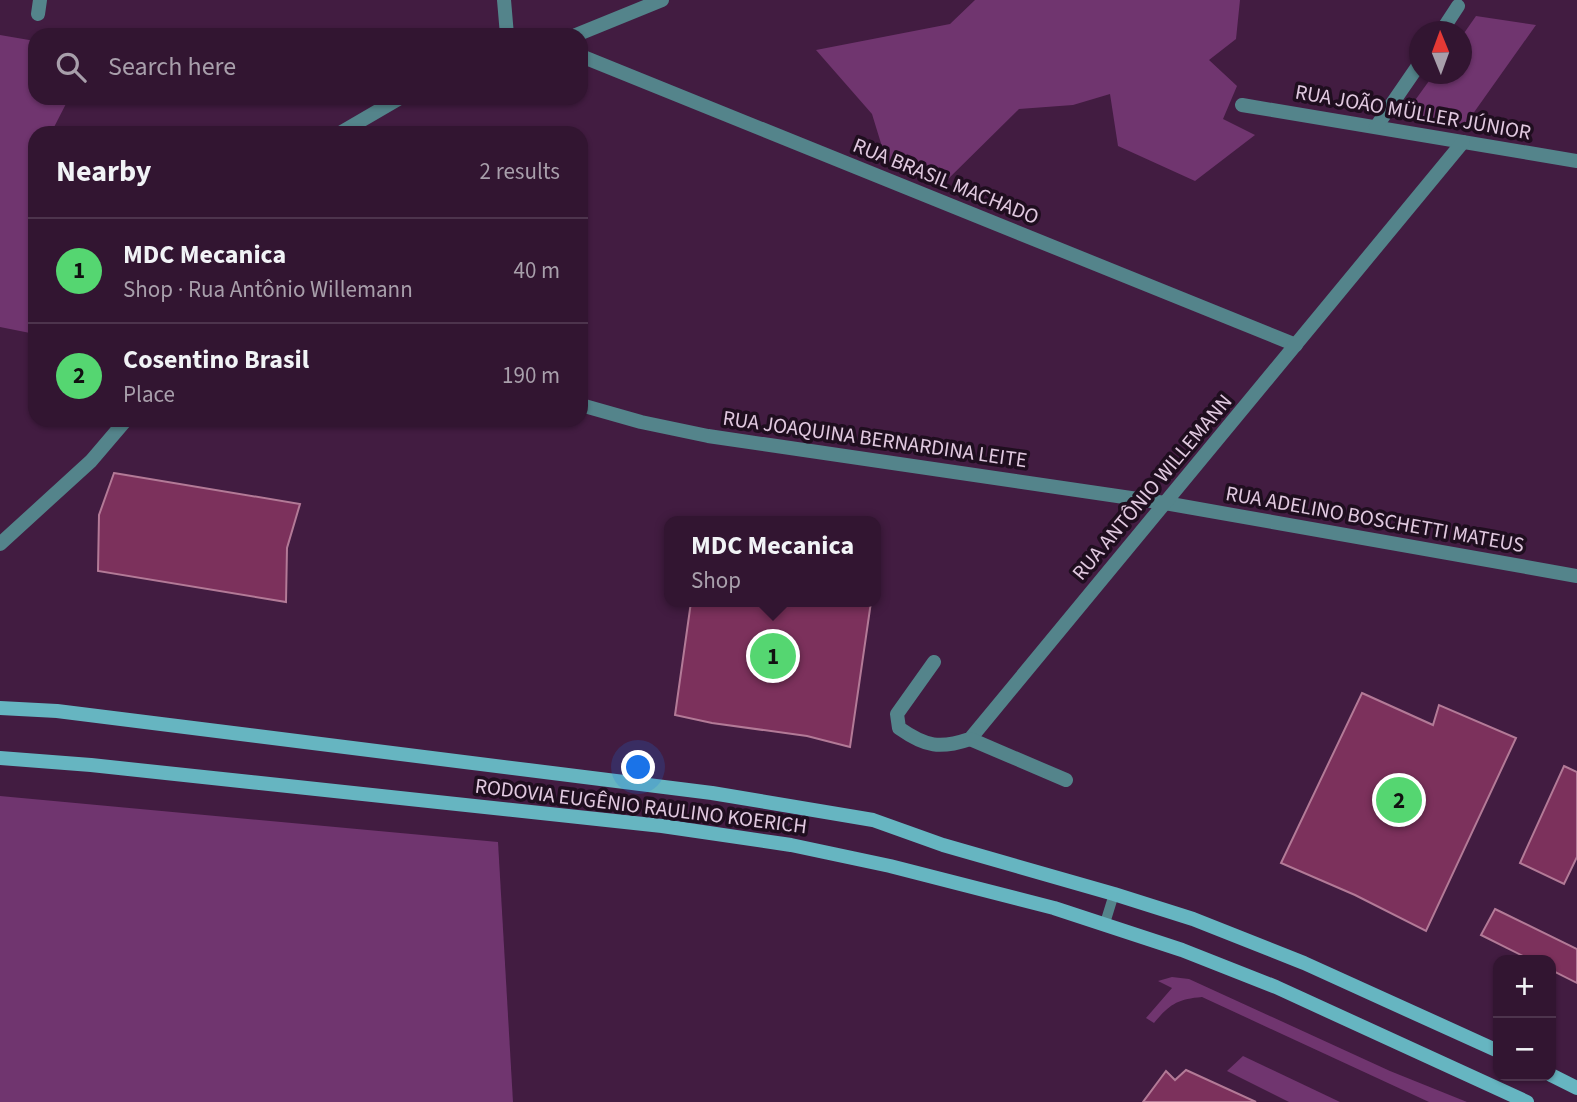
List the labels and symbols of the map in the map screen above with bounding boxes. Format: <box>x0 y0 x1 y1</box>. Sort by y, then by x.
north arrow <box>1409 21 1472 84</box>
street label: RUA JOÃO MÜLLER JÚNIOR <box>1293 76 1533 148</box>
street label: RUA BRASIL MACHADO <box>849 130 1043 232</box>
street label: RUA ANTÔNIO WILLEMANN <box>1065 387 1239 587</box>
street label: RUA JOAQUINA BERNARDINA LEITE <box>721 403 1029 475</box>
street label: RUA ADELINO BOSCHETTI MATEUS <box>1223 478 1527 560</box>
pin: 1 <box>750 630 796 682</box>
your location <box>621 750 655 784</box>
street label: RODOVIA EUGÊNIO RAULINO KOERICH <box>473 771 809 841</box>
pin: 2 <box>1376 774 1422 826</box>

